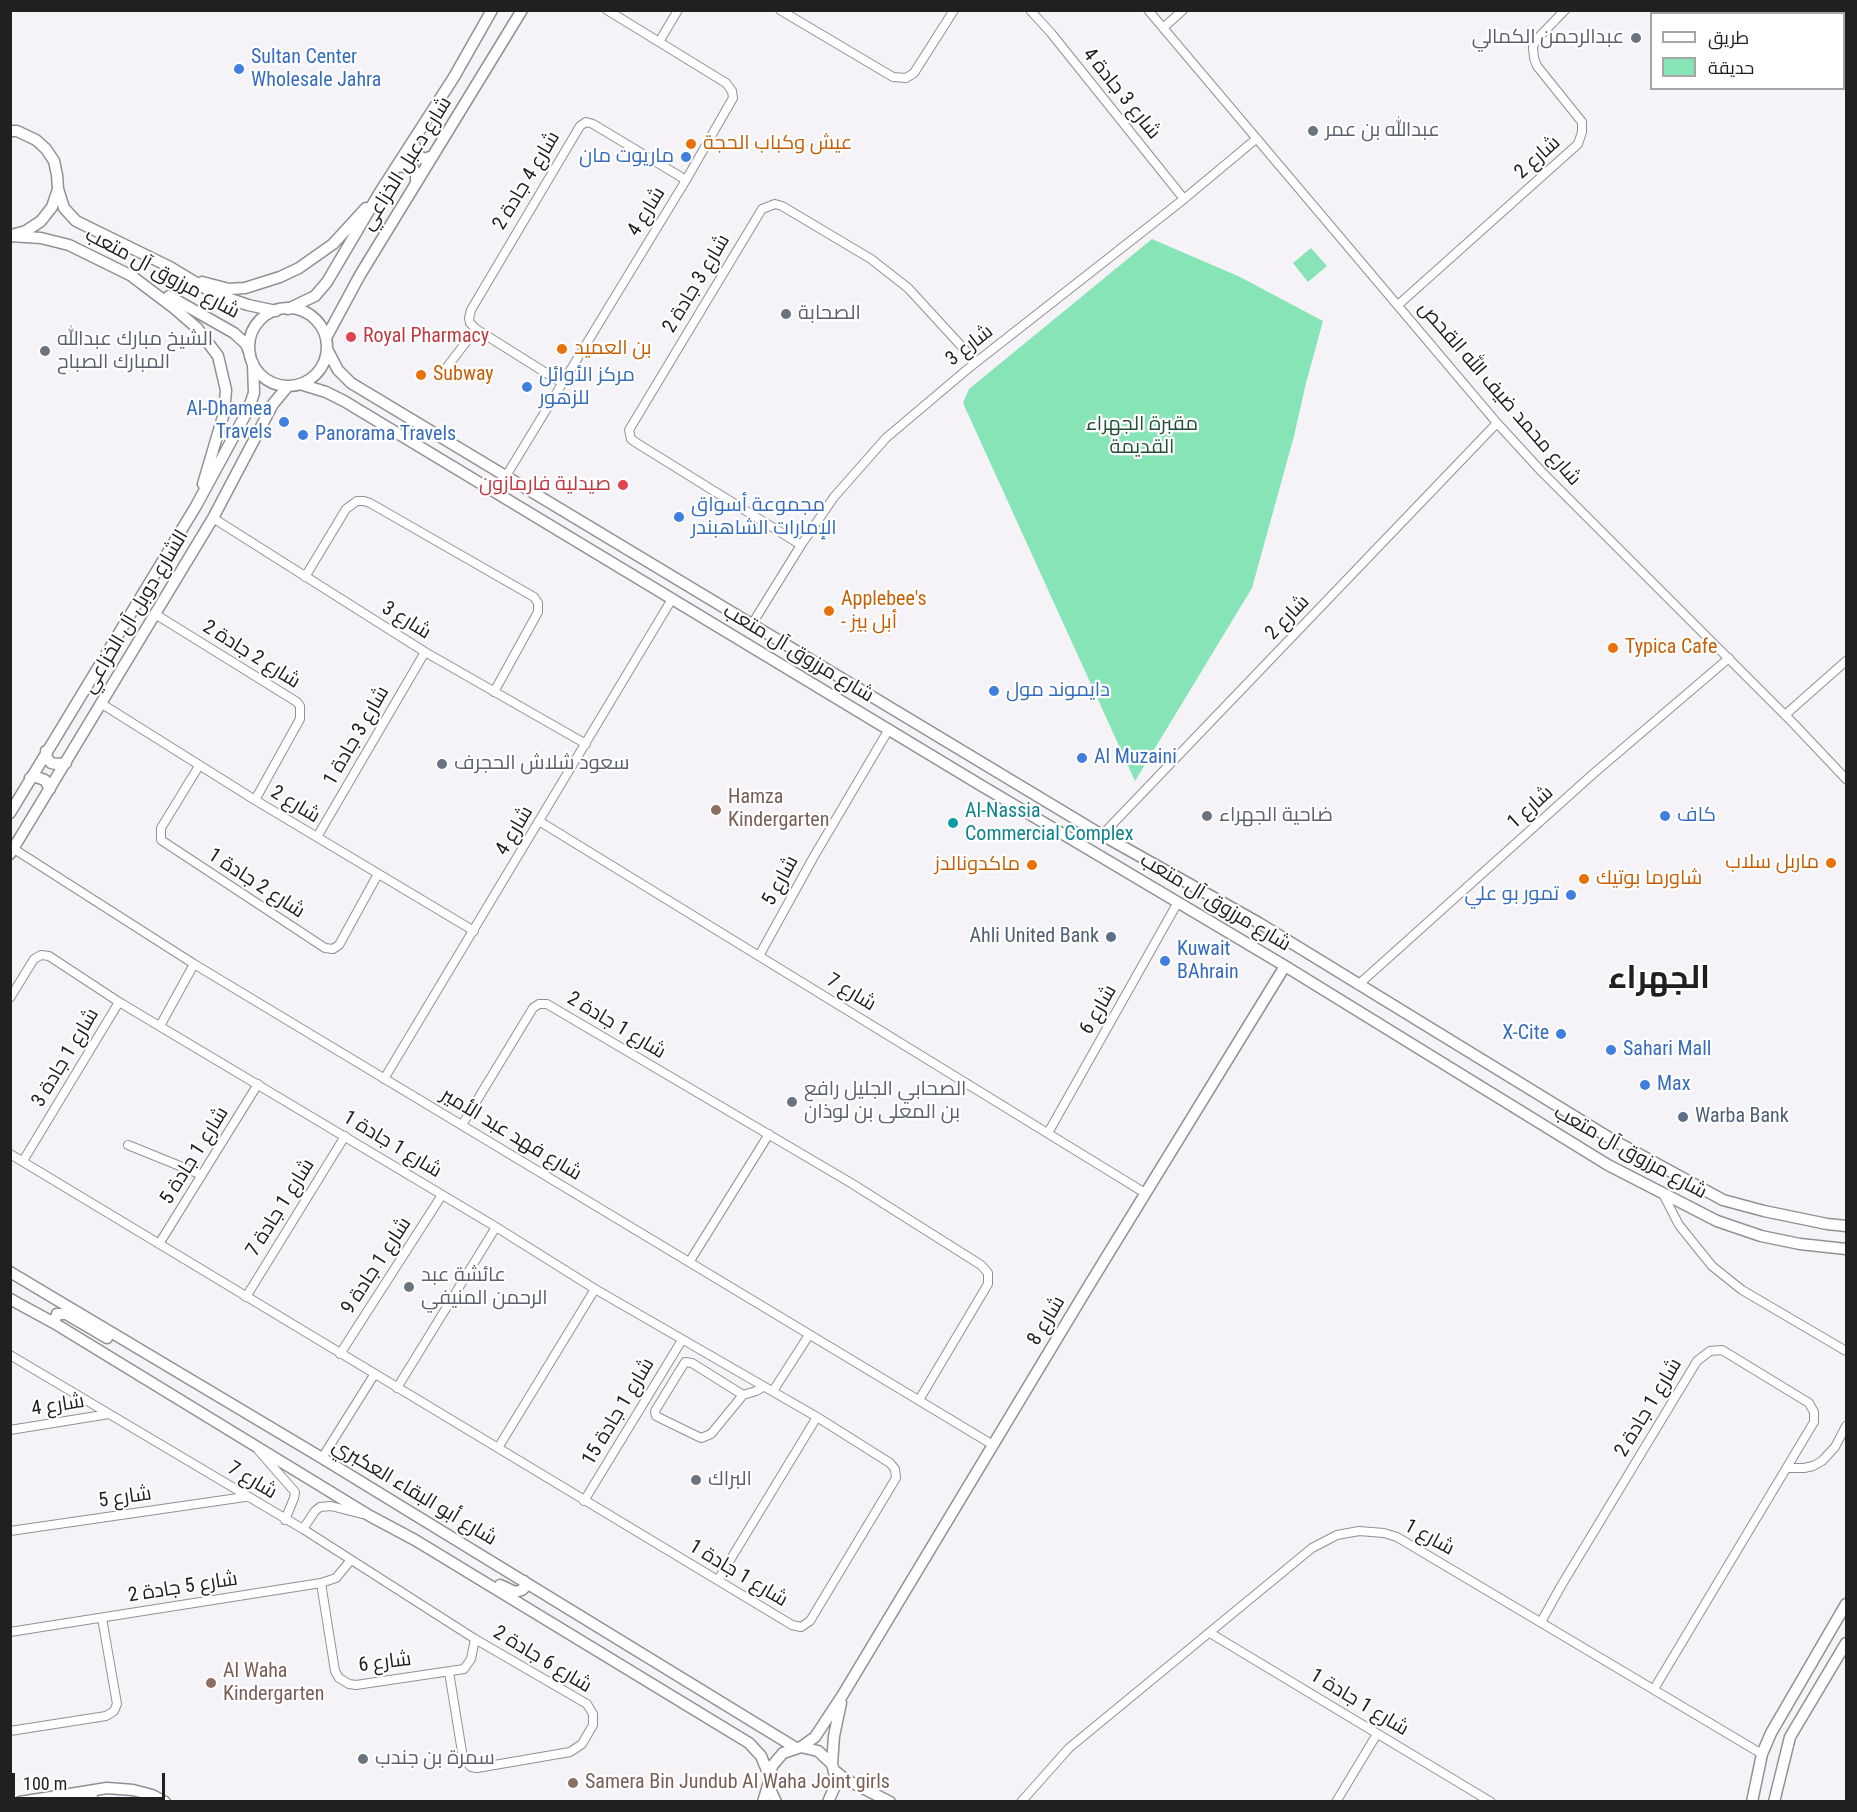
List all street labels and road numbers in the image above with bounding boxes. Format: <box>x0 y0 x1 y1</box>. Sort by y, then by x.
street label: شارع 3 جادة 4 <box>1077 43 1165 145</box>
street label: شارع دعبل الخزاعي <box>356 93 458 235</box>
street label: شارع 4 جادة 2 <box>488 127 566 235</box>
street label: شارع 2 <box>1510 131 1566 185</box>
street label: شارع 4 <box>623 183 671 241</box>
street label: شارع مرزوق آل متعب <box>81 223 243 325</box>
street label: شارع 3 جادة 2 <box>658 230 736 338</box>
street label: شارع محمد ضيف الله القحص <box>1412 297 1586 491</box>
street label: شارع 3 <box>942 320 998 372</box>
street label: الشارع دوبل آل الخزاعي <box>78 526 194 698</box>
street label: شارع 2 <box>1261 591 1315 645</box>
street label: شارع 3 <box>377 597 435 645</box>
street label: شارع مرزوق آل متعب <box>718 600 878 708</box>
street label: شارع 2 جادة 2 <box>198 616 304 694</box>
street label: شارع 3 جادة 1 <box>319 682 395 790</box>
street label: شارع 2 <box>266 781 324 829</box>
street label: شارع 1 <box>1503 781 1559 835</box>
street label: شارع 4 <box>491 802 539 860</box>
street label: شارع 2 جادة 1 <box>203 844 309 924</box>
street label: شارع مرزوق آل متعب <box>1135 849 1295 957</box>
street label: شارع 5 <box>758 852 804 910</box>
street label: شارع 7 <box>822 969 880 1017</box>
street label: شارع 6 <box>1075 981 1123 1039</box>
street label: شارع 1 جادة 2 <box>562 987 670 1065</box>
street label: شارع 1 جادة 3 <box>27 1004 105 1112</box>
street label: شارع فهد عبد الأمير <box>436 1084 586 1186</box>
street label: شارع مرزوق آل متعب <box>1549 1101 1711 1205</box>
street label: شارع 1 جادة 5 <box>156 1103 234 1209</box>
street label: شارع 1 جادة 1 <box>338 1106 446 1184</box>
street label: شارع 1 جادة 7 <box>242 1155 320 1261</box>
street label: شارع 1 جادة 9 <box>337 1213 417 1319</box>
street label: شارع 8 <box>1023 1292 1071 1350</box>
street label: شارع 1 جادة 15 <box>578 1354 660 1470</box>
street label: شارع 1 جادة 2 <box>1610 1354 1688 1462</box>
street label: شارع 4 <box>30 1390 86 1422</box>
street label: شارع أبو البقاء العكبري <box>327 1434 501 1552</box>
street label: شارع 7 <box>223 1457 281 1505</box>
street label: شارع 5 <box>97 1482 153 1514</box>
street label: شارع 1 <box>1400 1515 1458 1561</box>
street label: شارع 1 جادة 1 <box>684 1535 792 1613</box>
street label: شارع 5 جادة 2 <box>127 1567 239 1609</box>
street label: شارع 6 جادة 2 <box>488 1621 596 1699</box>
street label: شارع 6 <box>357 1648 413 1678</box>
street label: شارع 1 جادة 1 <box>1305 1664 1413 1742</box>

